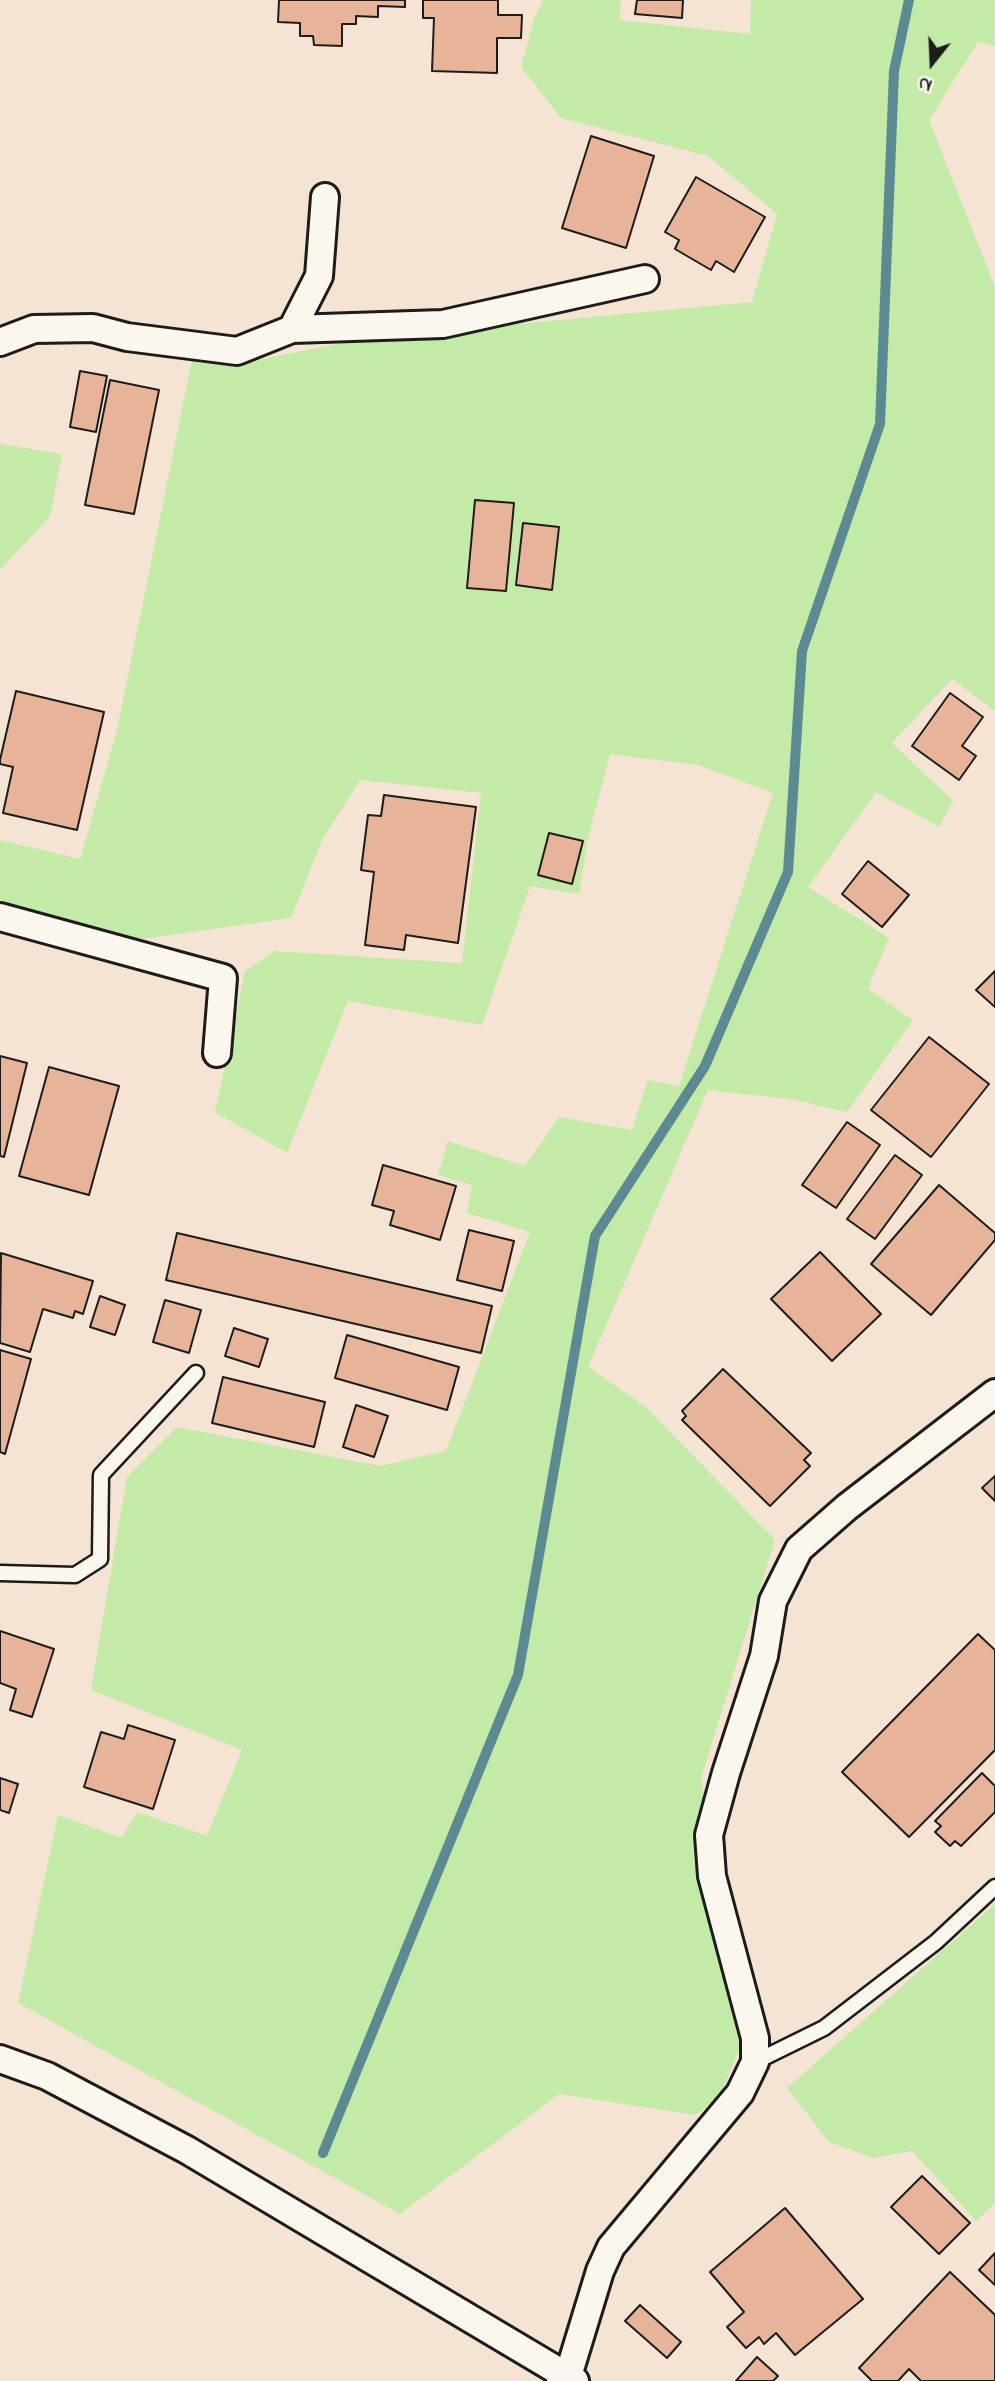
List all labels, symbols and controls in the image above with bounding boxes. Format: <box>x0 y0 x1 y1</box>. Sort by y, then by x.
north arrow <box>897 28 967 98</box>
text: N <box>915 69 936 98</box>

